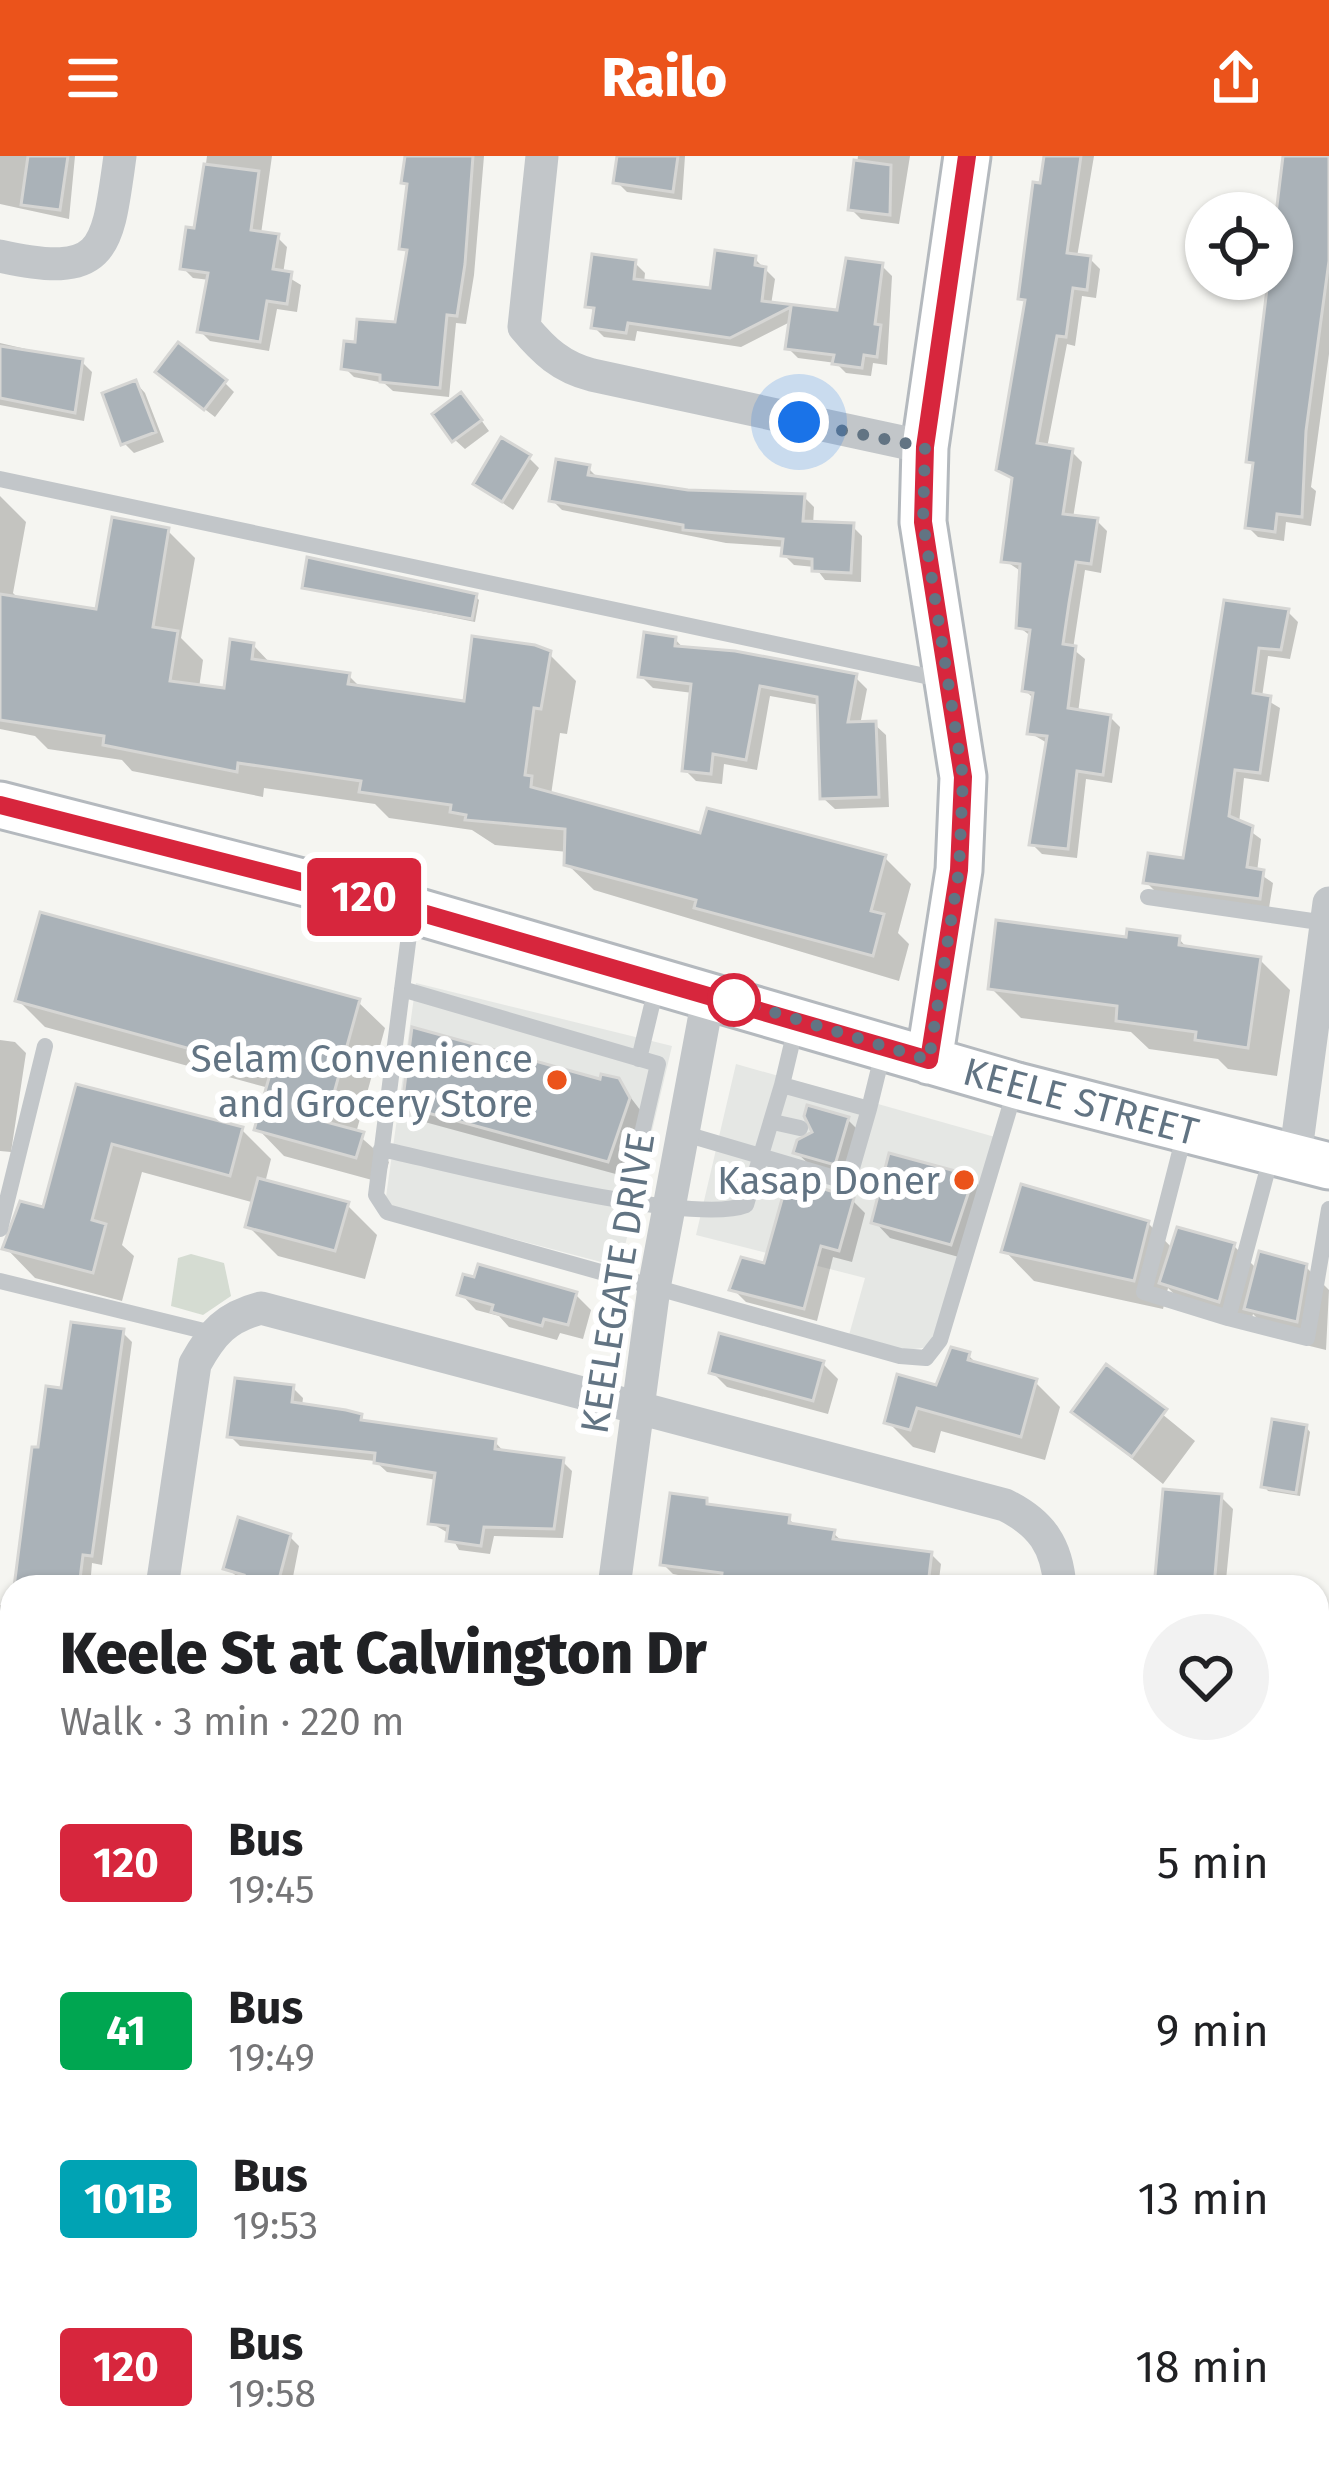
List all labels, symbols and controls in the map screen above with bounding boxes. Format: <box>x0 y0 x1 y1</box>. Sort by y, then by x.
icon: menu <box>60 45 126 111</box>
icon: share <box>1203 45 1269 111</box>
text: Railo <box>602 46 727 110</box>
map controls <box>1185 192 1293 300</box>
button: locate <box>1185 192 1293 300</box>
your location <box>769 392 829 452</box>
line badge: 120 <box>295 858 433 936</box>
text: 120 <box>331 872 397 922</box>
unlabelled marker <box>709 975 759 1025</box>
place label: Selam Convenience and Grocery Store <box>191 1036 533 1127</box>
street label: KEELE STREET <box>958 1049 1203 1155</box>
marker: Selam Convenience and Grocery Store <box>544 1067 570 1093</box>
street label: KEELEGATE DRIVE <box>572 1130 664 1437</box>
place label: Kasap Doner <box>717 1158 940 1204</box>
marker: Kasap Doner <box>951 1167 977 1193</box>
button: heart <box>1143 1614 1269 1740</box>
text: Keele St at Calvington Dr <box>60 1620 707 1688</box>
text: Walk · 3 min · 220 m <box>60 1699 405 1745</box>
text: Bus <box>228 1813 303 1867</box>
text: 5 min <box>1157 1836 1269 1890</box>
text: 120 <box>93 1838 159 1888</box>
text: 19:45 <box>228 1867 314 1913</box>
text: Bus <box>228 1981 303 2035</box>
text: 9 min <box>1156 2004 1269 2058</box>
text: 41 <box>106 2006 146 2056</box>
text: 19:49 <box>228 2035 315 2081</box>
text: Bus <box>233 2149 308 2203</box>
text: 13 min <box>1138 2172 1269 2226</box>
text: 101B <box>84 2174 173 2224</box>
text: 19:53 <box>233 2203 318 2249</box>
text: Bus <box>228 2317 303 2371</box>
text: 18 min <box>1135 2340 1269 2394</box>
text: 120 <box>93 2342 159 2392</box>
text: 19:58 <box>228 2371 316 2417</box>

